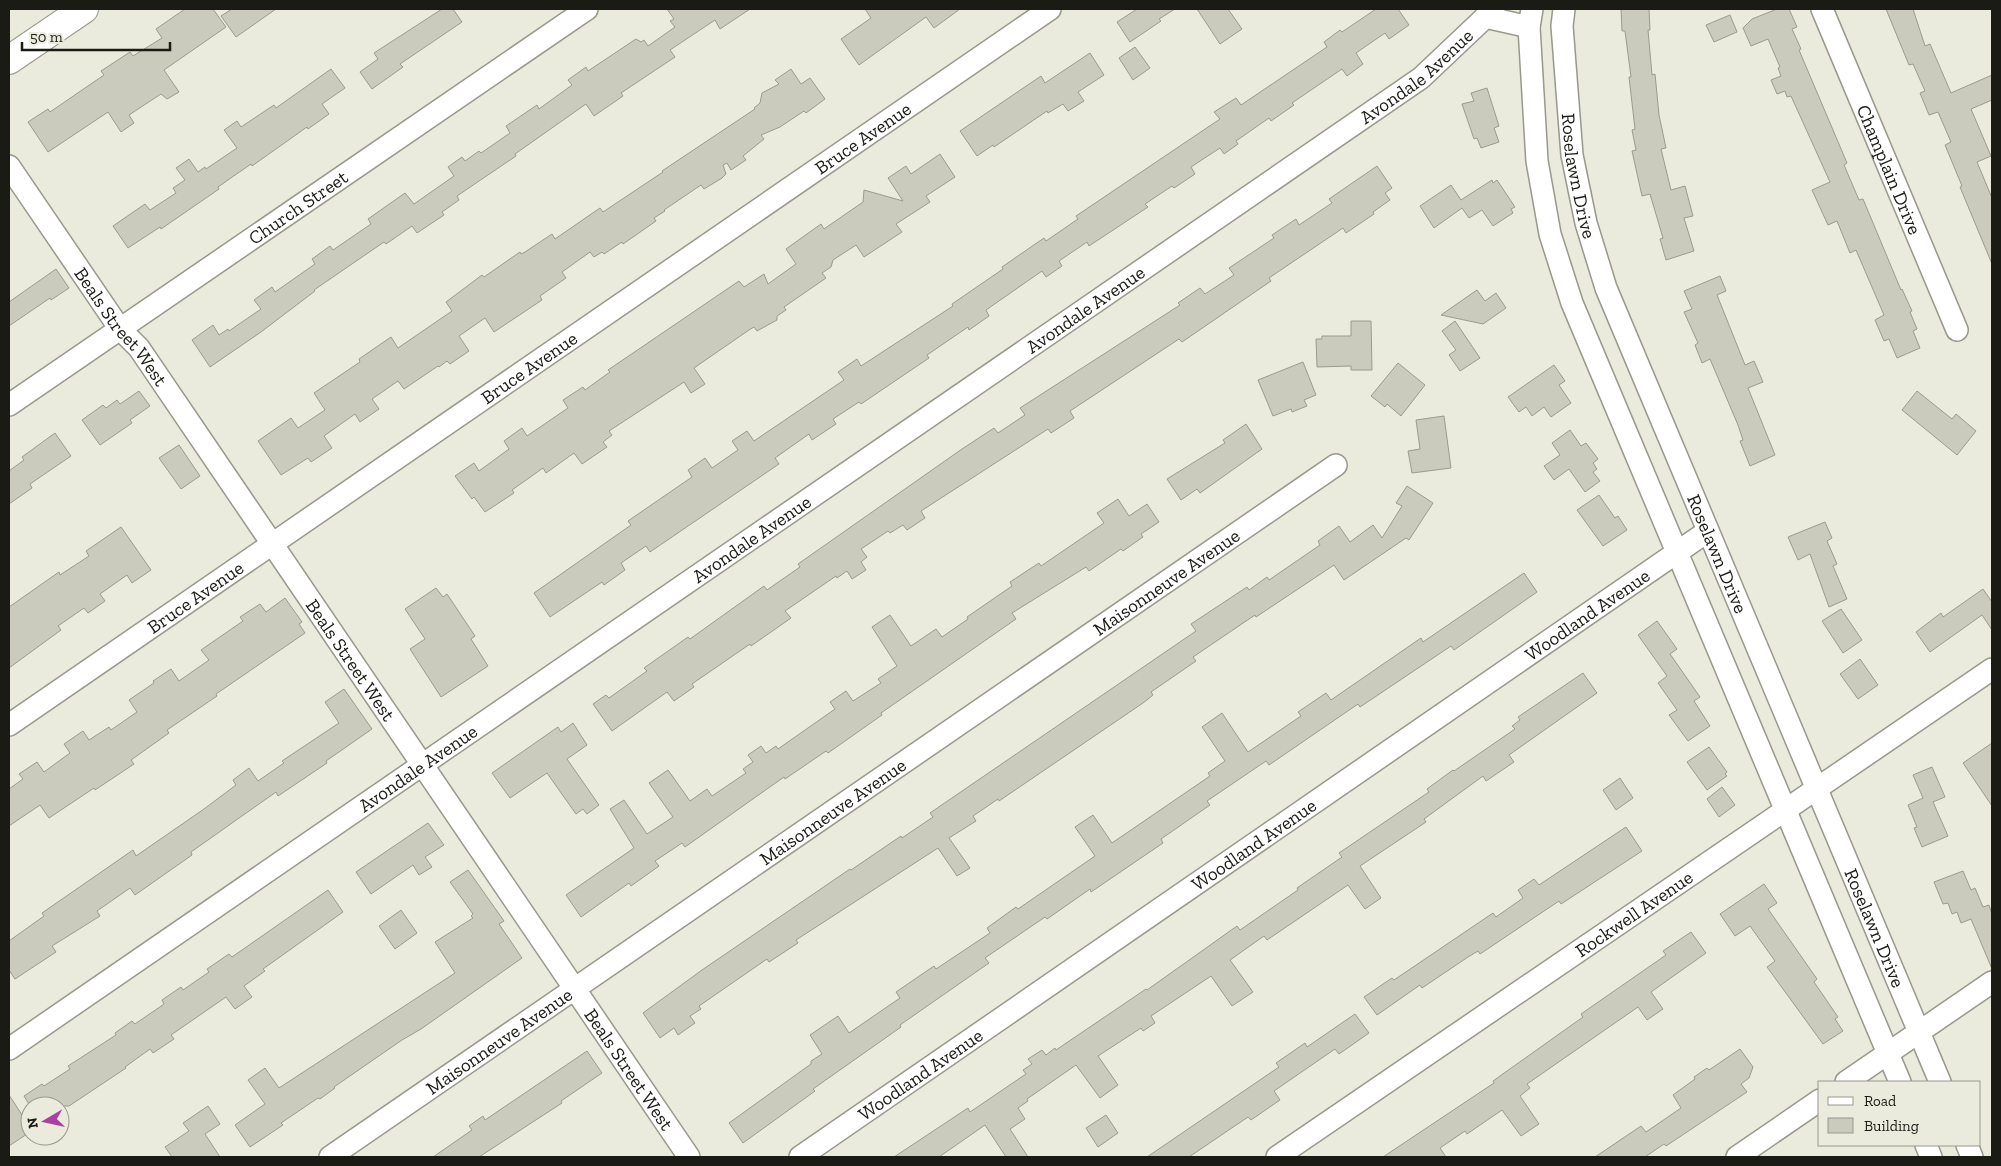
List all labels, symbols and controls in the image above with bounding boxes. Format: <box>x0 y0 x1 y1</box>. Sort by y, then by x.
scale bar <box>22 20 170 52</box>
street label: Avondale Avenue <box>1355 24 1478 129</box>
text: 50 m <box>30 28 63 46</box>
street label: Bruce Avenue <box>810 97 916 179</box>
street label: Champlain Drive <box>1852 101 1926 238</box>
street label: Roselawn Drive <box>1557 112 1601 241</box>
street label: Church Street <box>244 166 352 250</box>
street label: Avondale Avenue <box>1022 260 1149 358</box>
street label: Beals Street West <box>69 263 172 390</box>
street label: Bruce Avenue <box>477 327 582 409</box>
street label: Avondale Avenue <box>688 490 816 588</box>
street label: Roselawn Drive <box>1682 491 1752 617</box>
street label: Maisonneuve Avenue <box>1089 524 1244 641</box>
street label: Bruce Avenue <box>143 556 248 639</box>
street label: Woodland Avenue <box>1521 564 1654 666</box>
street label: Beals Street West <box>301 595 400 725</box>
street label: Avondale Avenue <box>354 719 482 817</box>
street label: Maisonneuve Avenue <box>755 753 911 870</box>
street label: Woodland Avenue <box>1187 794 1321 896</box>
street label: Roselawn Drive <box>1839 865 1910 991</box>
street label: Rockwell Avenue <box>1571 866 1697 962</box>
street label: Maisonneuve Avenue <box>422 983 577 1100</box>
street label: Beals Street West <box>579 1004 678 1135</box>
street label: Woodland Avenue <box>854 1023 987 1126</box>
legend <box>1818 1081 1981 1146</box>
text: Road <box>1864 1092 1897 1110</box>
north arrow <box>20 1096 70 1146</box>
text: N <box>23 1116 42 1130</box>
text: Building <box>1864 1117 1919 1135</box>

